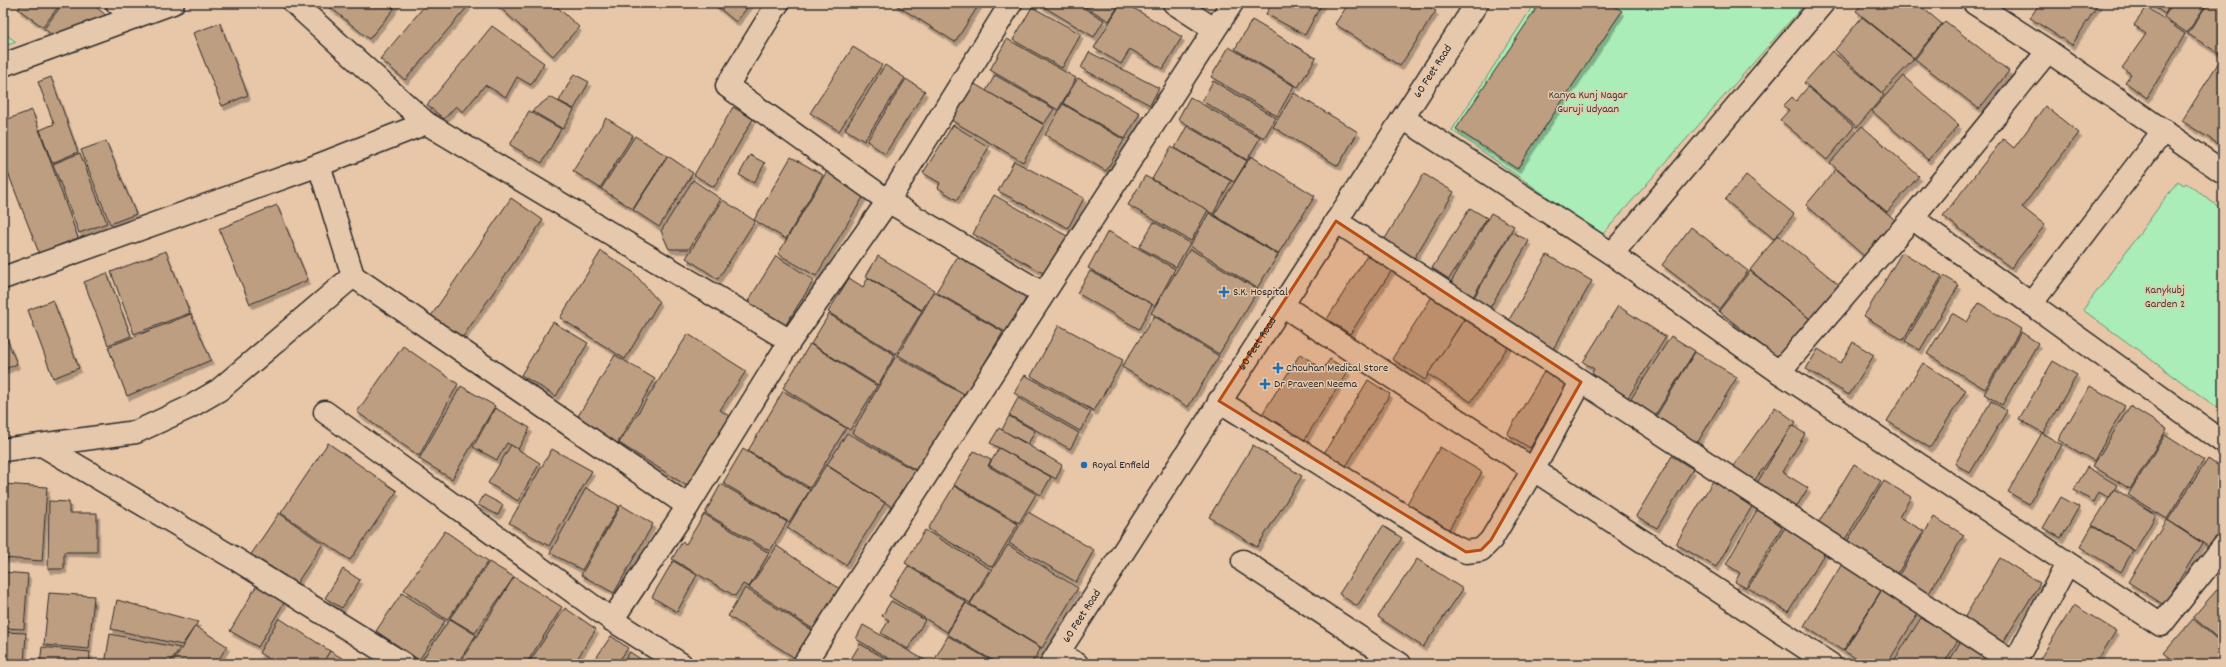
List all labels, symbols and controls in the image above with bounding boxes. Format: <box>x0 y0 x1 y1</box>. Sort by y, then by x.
street label: 60 Feet Road <box>1409 41 1457 102</box>
park label: Kanya Kunj Nagar Guruji Udyaan <box>1549 87 1628 118</box>
park label: Kanykubj Garden 2 <box>2145 282 2185 313</box>
place label: S.K. Hospital <box>1233 284 1288 301</box>
marker: S.K. Hospital <box>1218 286 1230 298</box>
street label: 60 Feet Road <box>1234 314 1281 374</box>
place label: Chouhan Medical Store <box>1286 360 1388 377</box>
marker: Chouhan Medical Store <box>1273 363 1283 373</box>
place label: Dr Praveen Neema <box>1274 376 1358 393</box>
marker: Dr Praveen Neema <box>1259 378 1271 390</box>
place label: Royal Enfield <box>1092 457 1150 474</box>
marker: Royal Enfield <box>1079 460 1089 470</box>
street label: 60 Feet Road <box>1058 586 1105 646</box>

